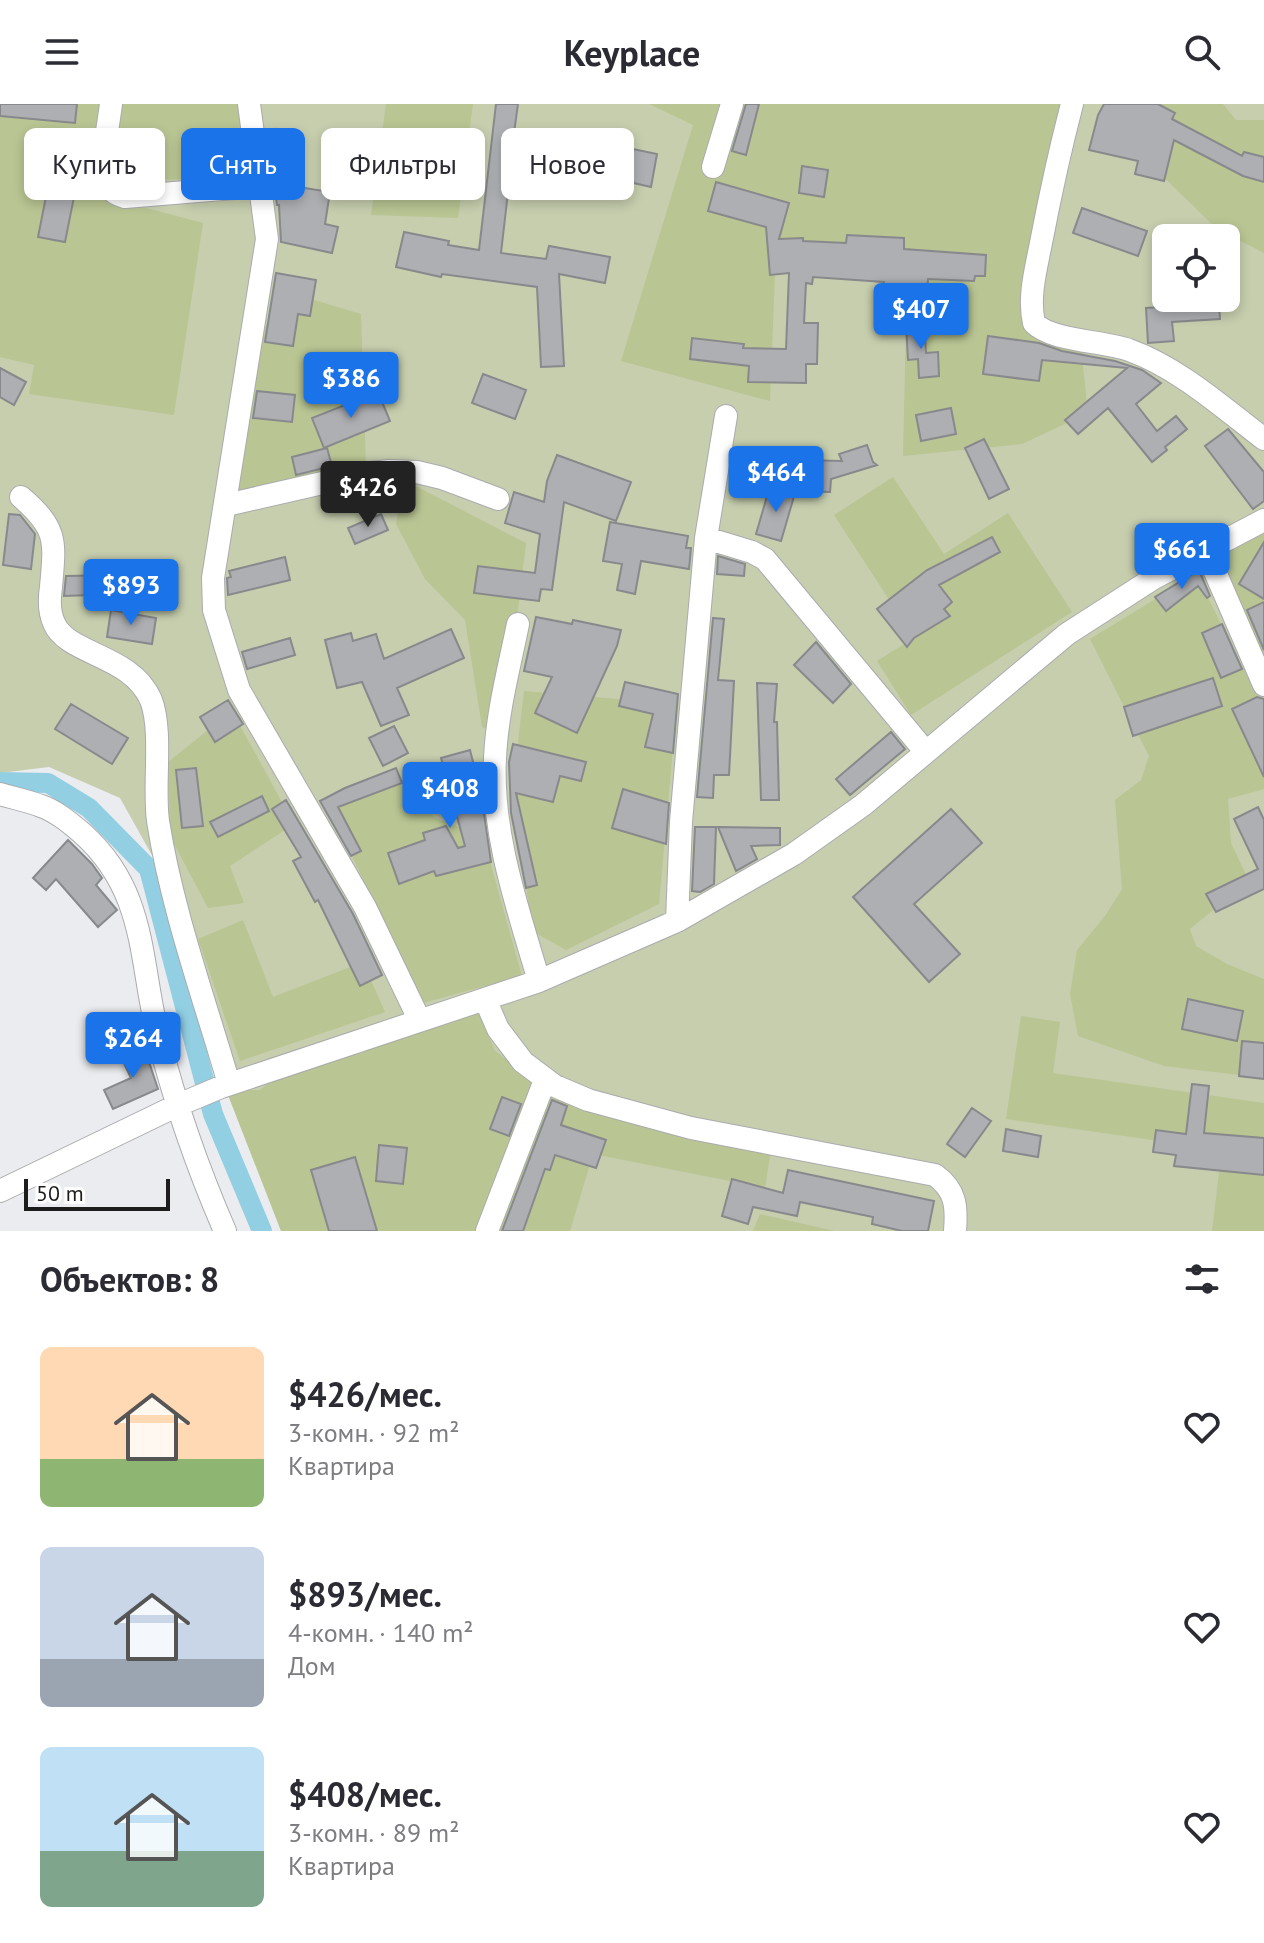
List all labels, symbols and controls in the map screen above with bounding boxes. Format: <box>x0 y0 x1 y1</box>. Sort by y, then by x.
text: Keyplace <box>564 29 700 76</box>
icon: menu <box>40 30 84 74</box>
icon: search <box>1180 30 1224 74</box>
chip: Купить <box>24 128 165 200</box>
chip: Снять <box>181 128 305 200</box>
chip: Фильтры <box>321 128 485 200</box>
chip: Новое <box>501 128 634 200</box>
map controls <box>1152 224 1240 312</box>
button: locate <box>1152 224 1240 312</box>
pin: $407 <box>874 283 968 351</box>
text: $407 <box>892 292 950 325</box>
pin: $386 <box>304 352 398 420</box>
text: $386 <box>322 361 380 394</box>
pin: $464 <box>729 446 823 514</box>
text: $464 <box>747 455 805 488</box>
pin: $426 <box>321 461 415 529</box>
text: $426 <box>339 470 397 503</box>
pin: $661 <box>1135 523 1229 591</box>
text: $661 <box>1153 532 1211 565</box>
pin: $893 <box>84 559 178 627</box>
text: $893 <box>102 568 160 601</box>
pin: $408 <box>403 762 497 830</box>
text: $408 <box>421 771 479 804</box>
pin: $264 <box>86 1012 180 1080</box>
text: $264 <box>104 1021 162 1054</box>
scale bar <box>24 1175 170 1211</box>
text: 50 m <box>36 1179 84 1207</box>
text: Объектов: 8 <box>40 1257 219 1301</box>
icon: filters <box>1180 1257 1224 1301</box>
text: $426/мес. <box>288 1372 442 1416</box>
icon: home <box>104 1379 200 1475</box>
icon: heart <box>1180 1405 1224 1449</box>
text: 3-комн. · 92 m² <box>288 1416 459 1449</box>
text: Квартира <box>288 1449 395 1482</box>
text: $893/мес. <box>288 1572 442 1616</box>
icon: home <box>104 1579 200 1675</box>
icon: heart <box>1180 1605 1224 1649</box>
text: 4-комн. · 140 m² <box>288 1616 474 1649</box>
text: Дом <box>288 1649 336 1682</box>
text: $408/мес. <box>288 1772 442 1816</box>
icon: home <box>104 1779 200 1875</box>
icon: heart <box>1180 1805 1224 1849</box>
text: 3-комн. · 89 m² <box>288 1816 459 1849</box>
text: Квартира <box>288 1849 395 1882</box>

